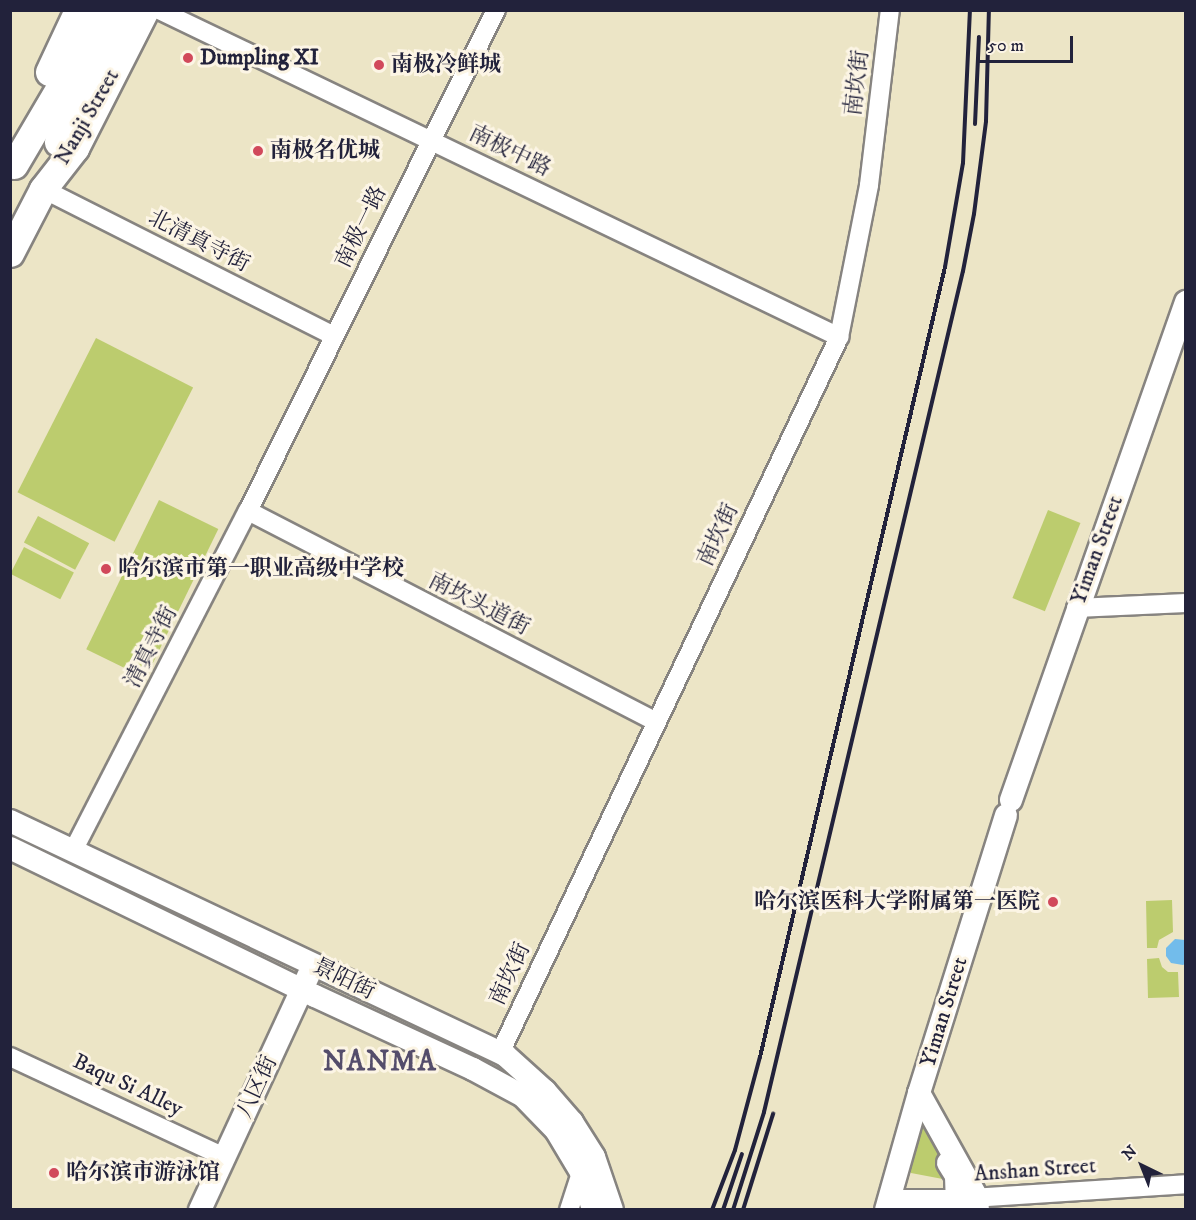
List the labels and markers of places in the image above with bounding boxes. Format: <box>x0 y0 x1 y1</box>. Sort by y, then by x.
place label: Dumpling XI <box>200 45 319 71</box>
marker: Dumpling XI <box>181 51 195 65</box>
place label: 南极冷鲜城 <box>391 52 501 78</box>
marker: 南极冷鲜城 <box>372 58 386 72</box>
place label: 南极名优城 <box>270 138 380 164</box>
marker: 南极名优城 <box>251 144 265 158</box>
place label: 哈尔滨市第一职业高级中学校 <box>118 556 404 582</box>
marker: 哈尔滨市第一职业高级中学校 <box>99 562 113 576</box>
place label: 哈尔滨医科大学附属第一医院 <box>754 889 1040 915</box>
marker: 哈尔滨医科大学附属第一医院 <box>1044 893 1062 911</box>
place label: 哈尔滨市游泳馆 <box>66 1160 220 1186</box>
marker: 哈尔滨市游泳馆 <box>47 1166 61 1180</box>

